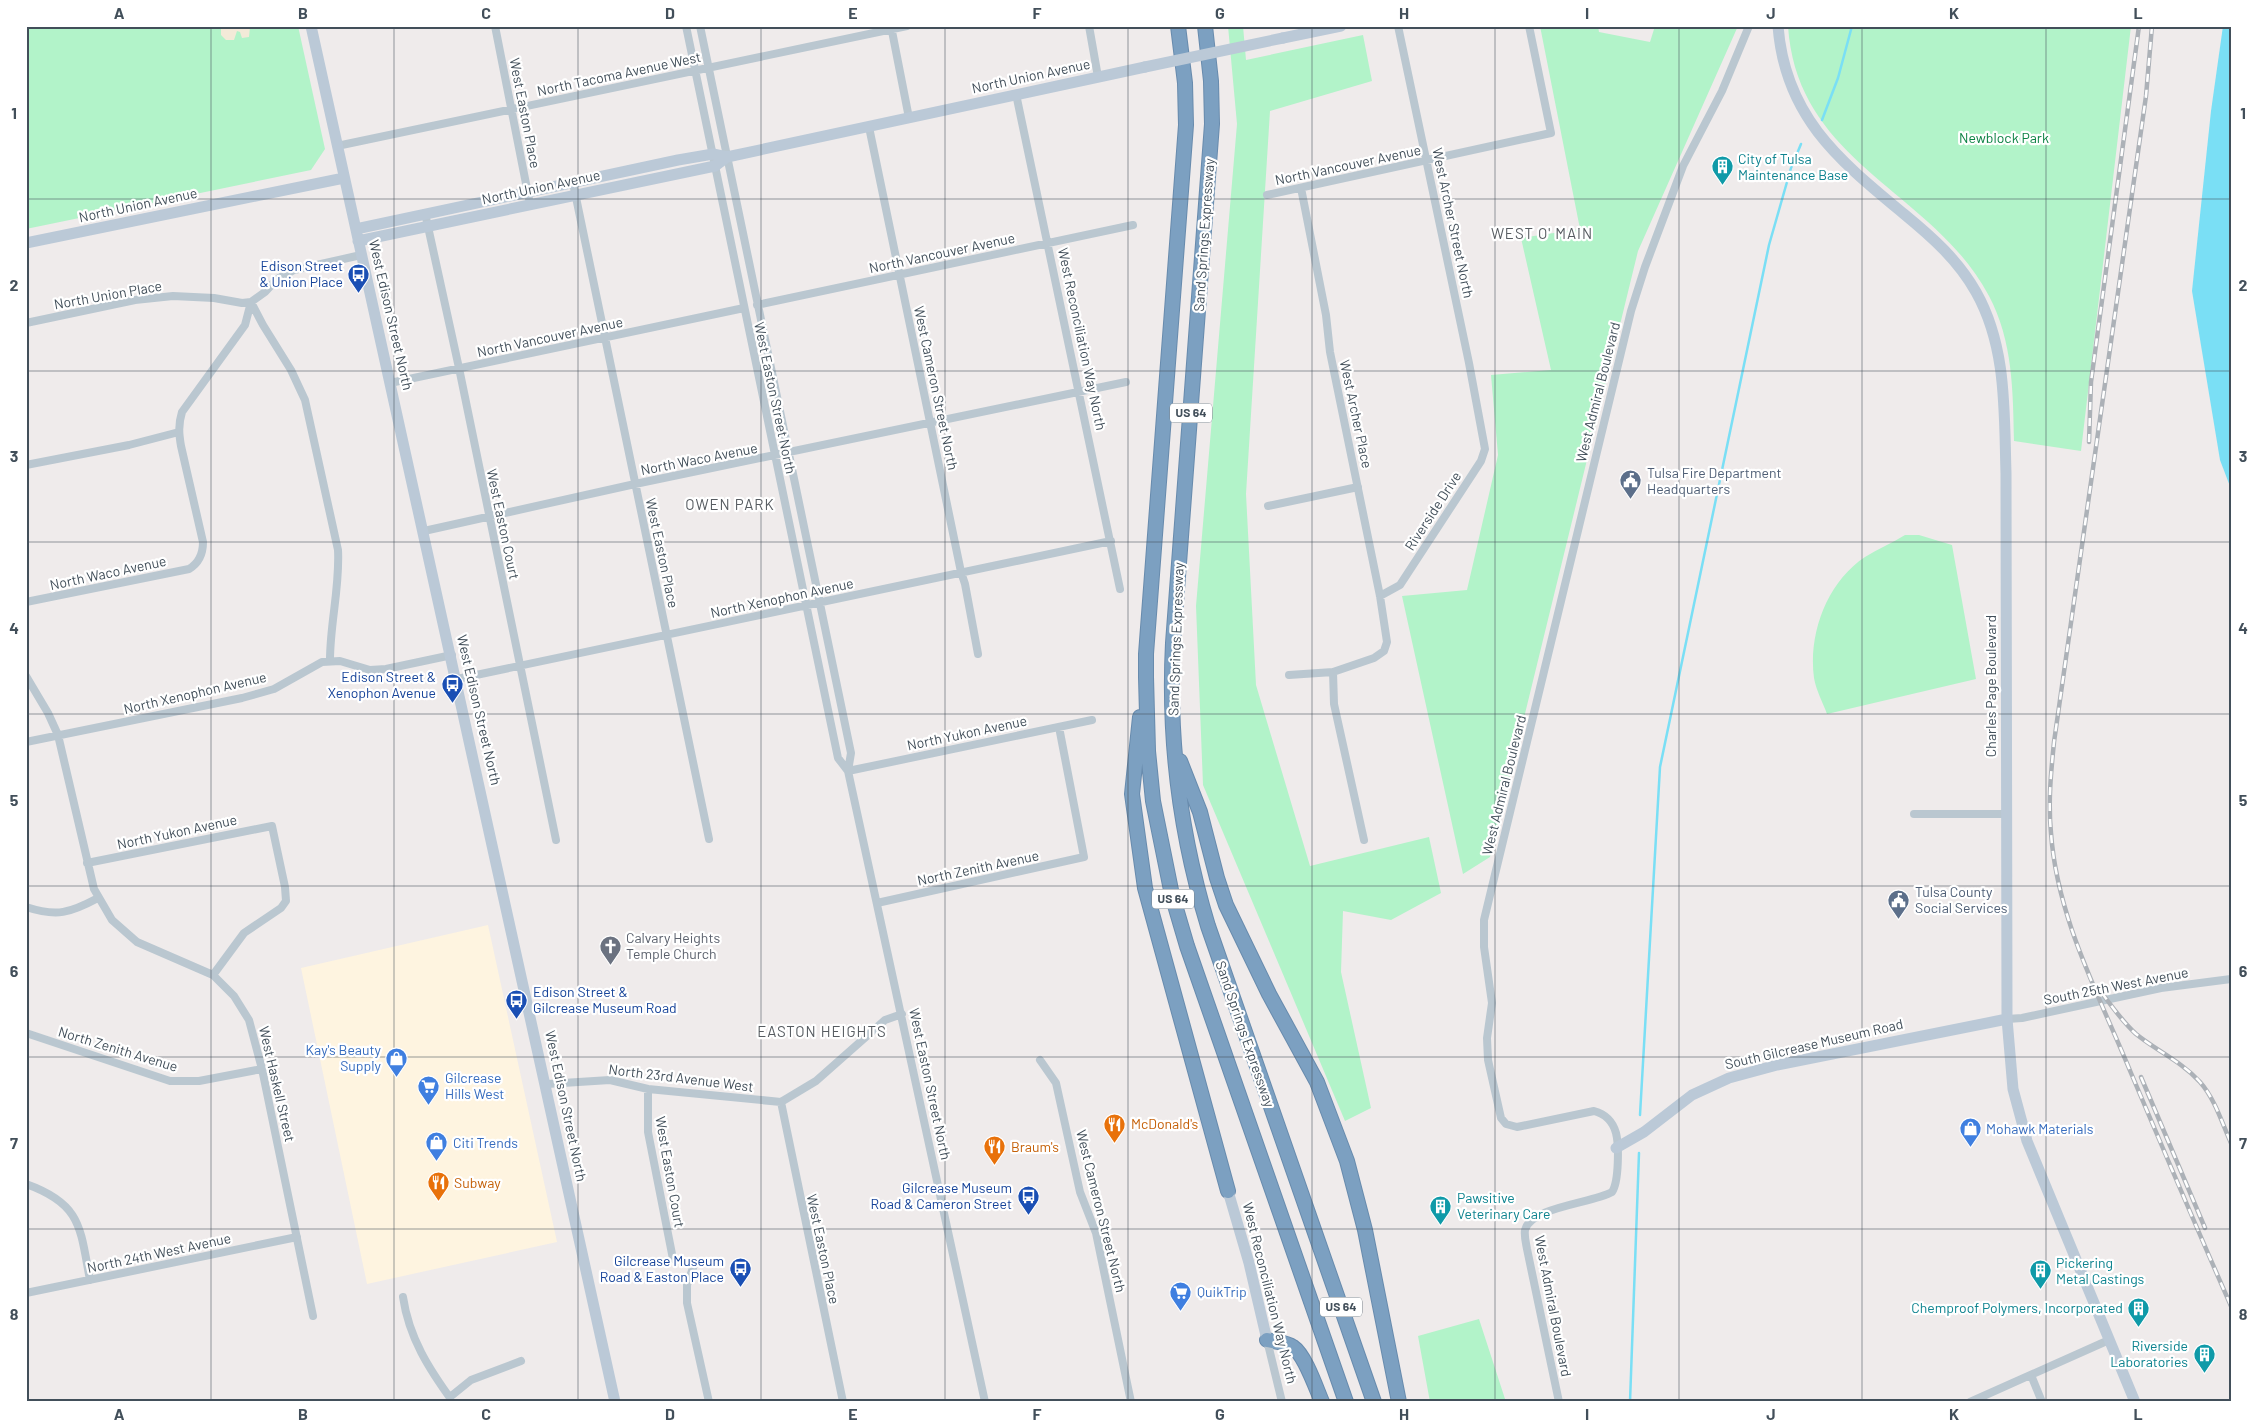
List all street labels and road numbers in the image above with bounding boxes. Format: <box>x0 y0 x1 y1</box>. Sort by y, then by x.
street label: North Tacoma Avenue West <box>535 48 702 99</box>
street label: North Union Avenue <box>970 55 1092 96</box>
street label: West Easton Place <box>506 56 545 170</box>
street label: North Vancouver Avenue <box>1273 141 1422 188</box>
street label: West Archer Street North <box>1429 146 1478 300</box>
street label: Sand Springs Expressway <box>1190 157 1217 312</box>
street label: North Union Avenue <box>480 166 602 207</box>
street label: North Union Avenue <box>77 184 199 225</box>
street label: North Vancouver Avenue <box>867 229 1016 276</box>
street label: West Edison Street North <box>366 238 417 392</box>
street label: West Reconciliation Way North <box>1055 246 1110 432</box>
street label: North Union Place <box>53 277 163 312</box>
street label: West Cameron Street North <box>911 304 962 471</box>
street label: North Vancouver Avenue <box>475 313 624 360</box>
street label: West Easton Street North <box>751 320 800 475</box>
street label: West Admiral Boulevard <box>1572 320 1623 464</box>
street label: West Archer Place <box>1337 358 1376 470</box>
road number: US 64 <box>1170 403 1212 422</box>
street label: North Waco Avenue <box>639 439 759 478</box>
street label: West Easton Court <box>483 467 524 581</box>
street label: Riverside Drive <box>1401 468 1464 553</box>
street label: West Easton Place <box>643 496 682 610</box>
street label: North Waco Avenue <box>48 552 168 593</box>
street label: Sand Springs Expressway <box>1164 561 1187 716</box>
street label: North Xenophon Avenue <box>709 574 855 621</box>
street label: Charles Page Boulevard <box>1982 615 1999 757</box>
street label: West Edison Street North <box>454 633 505 787</box>
street label: North Xenophon Avenue <box>122 668 268 717</box>
street label: North Yukon Avenue <box>905 712 1028 754</box>
street label: West Admiral Boulevard <box>1478 713 1529 857</box>
street label: North Yukon Avenue <box>115 811 238 853</box>
street label: North Zenith Avenue <box>915 846 1040 889</box>
road number: US 64 <box>1152 890 1194 909</box>
street label: Sand Springs Expressway <box>1212 958 1279 1110</box>
street label: South 25th West Avenue <box>2042 963 2190 1008</box>
street label: West Easton Street North <box>906 1006 955 1161</box>
street label: South Gilcrease Museum Road <box>1723 1015 1905 1072</box>
street label: North Zenith Avenue <box>56 1022 180 1075</box>
street label: West Haskell Street <box>256 1024 299 1143</box>
street label: West Edison Street North <box>542 1029 591 1183</box>
street label: North 23rd Avenue West <box>608 1060 755 1095</box>
street label: West Easton Court <box>652 1115 689 1229</box>
street label: West Cameron Street North <box>1073 1128 1130 1294</box>
street label: West Easton Place <box>804 1192 843 1306</box>
street label: West Reconciliation Way North <box>1240 1200 1301 1385</box>
street label: North 24th West Avenue <box>85 1229 232 1276</box>
street label: West Admiral Boulevard <box>1531 1234 1576 1378</box>
road number: US 64 <box>1320 1298 1362 1316</box>

